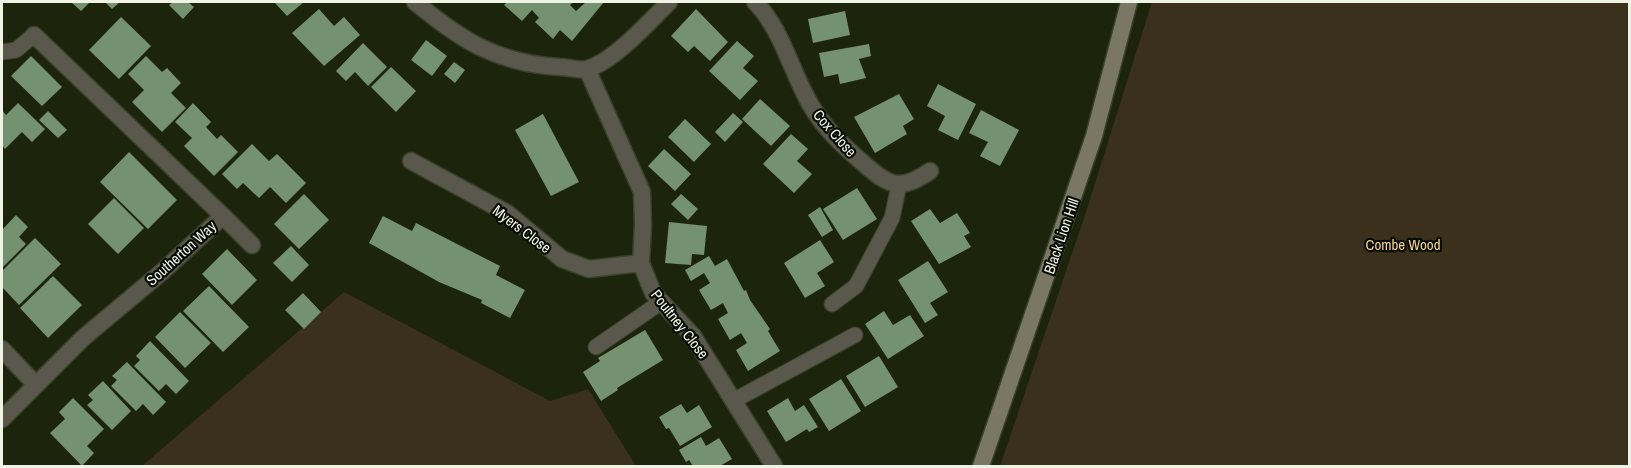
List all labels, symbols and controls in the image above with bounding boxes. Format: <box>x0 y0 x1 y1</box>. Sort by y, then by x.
street label: Cox Close <box>808 105 862 161</box>
street label: Black Lion Hill <box>1038 195 1084 277</box>
street label: Myers Close <box>488 200 556 258</box>
street label: Southerton Way <box>141 215 221 290</box>
park label: Combe Wood <box>1366 234 1441 255</box>
street label: Poultney Close <box>646 285 714 363</box>

